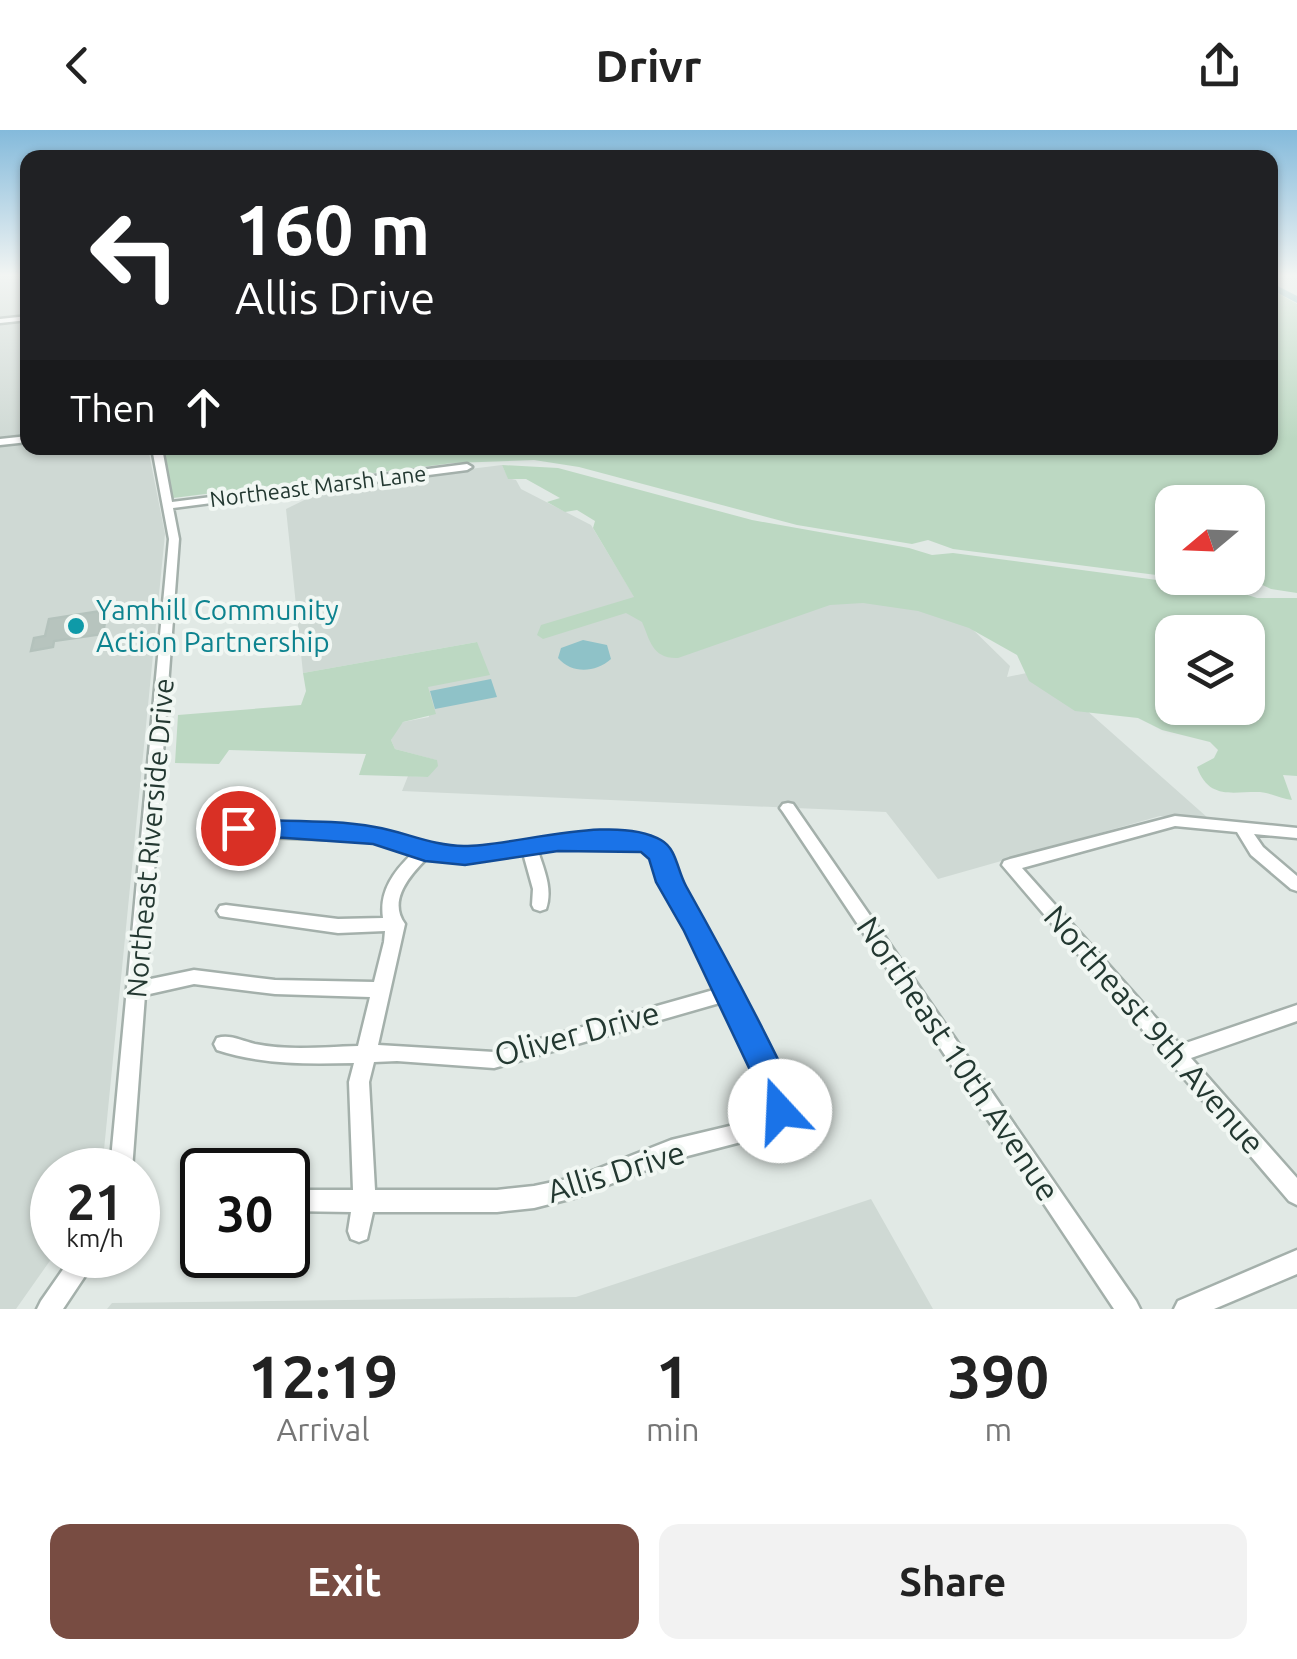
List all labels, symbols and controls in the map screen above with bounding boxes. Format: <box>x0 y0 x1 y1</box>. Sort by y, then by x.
icon: back <box>50 38 105 93</box>
icon: share <box>1192 38 1247 93</box>
text: Drivr <box>596 40 701 91</box>
icon: left <box>70 190 200 320</box>
text: 160 m <box>235 190 430 268</box>
text: Allis Drive <box>235 272 435 323</box>
icon: ahead <box>176 380 231 435</box>
text: Then <box>70 387 156 429</box>
street label: Northeast Marsh Lane <box>208 460 428 511</box>
north arrow <box>1155 485 1265 595</box>
map controls <box>1155 485 1265 725</box>
place label: Yamhill Community Action Partnership <box>96 594 339 657</box>
marker: Yamhill Community Action Partnership <box>65 615 87 637</box>
button: layers <box>1155 615 1265 725</box>
street label: Northeast Riverside Drive <box>120 677 179 999</box>
pin <box>196 786 281 871</box>
icon: arrive <box>211 801 266 856</box>
street label: Northeast 9th Avenue <box>1037 898 1272 1161</box>
street label: Northeast 10th Avenue <box>850 910 1067 1207</box>
street label: Oliver Drive <box>490 994 663 1072</box>
position arrow <box>728 1059 832 1163</box>
street label: Allis Drive <box>542 1133 689 1209</box>
speed limit sign: 30 <box>180 1148 310 1278</box>
text: 21 <box>67 1173 123 1229</box>
text: km/h <box>66 1224 124 1252</box>
text: 12:19 <box>248 1342 398 1409</box>
text: 1 <box>656 1342 690 1409</box>
text: 390 <box>948 1342 1049 1409</box>
text: Arrival <box>276 1411 370 1447</box>
text: min <box>646 1411 700 1447</box>
text: m <box>984 1411 1012 1447</box>
button: Exit <box>50 1524 639 1639</box>
button: Share <box>659 1524 1247 1639</box>

